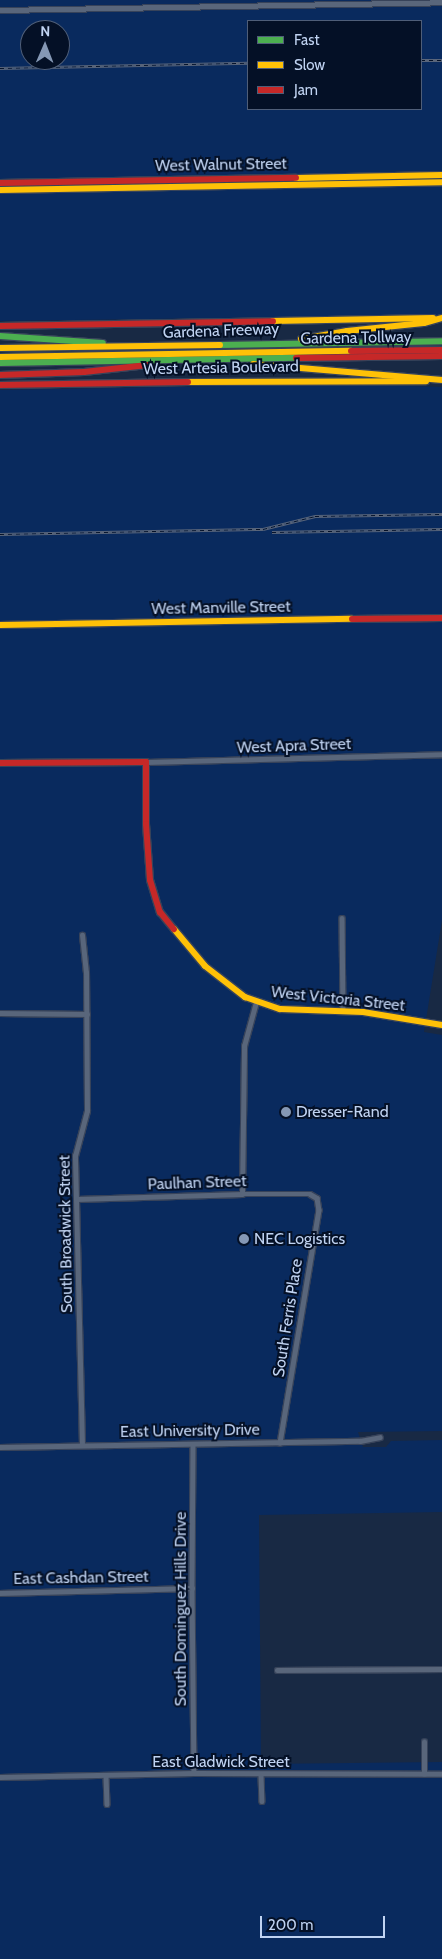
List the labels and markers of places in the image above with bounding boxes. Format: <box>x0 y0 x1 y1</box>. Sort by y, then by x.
place label: Dresser-Rand <box>296 1102 389 1122</box>
marker: Dresser-Rand <box>280 1106 292 1118</box>
place label: NEC Logistics <box>254 1229 345 1249</box>
marker: NEC Logistics <box>238 1233 250 1245</box>

